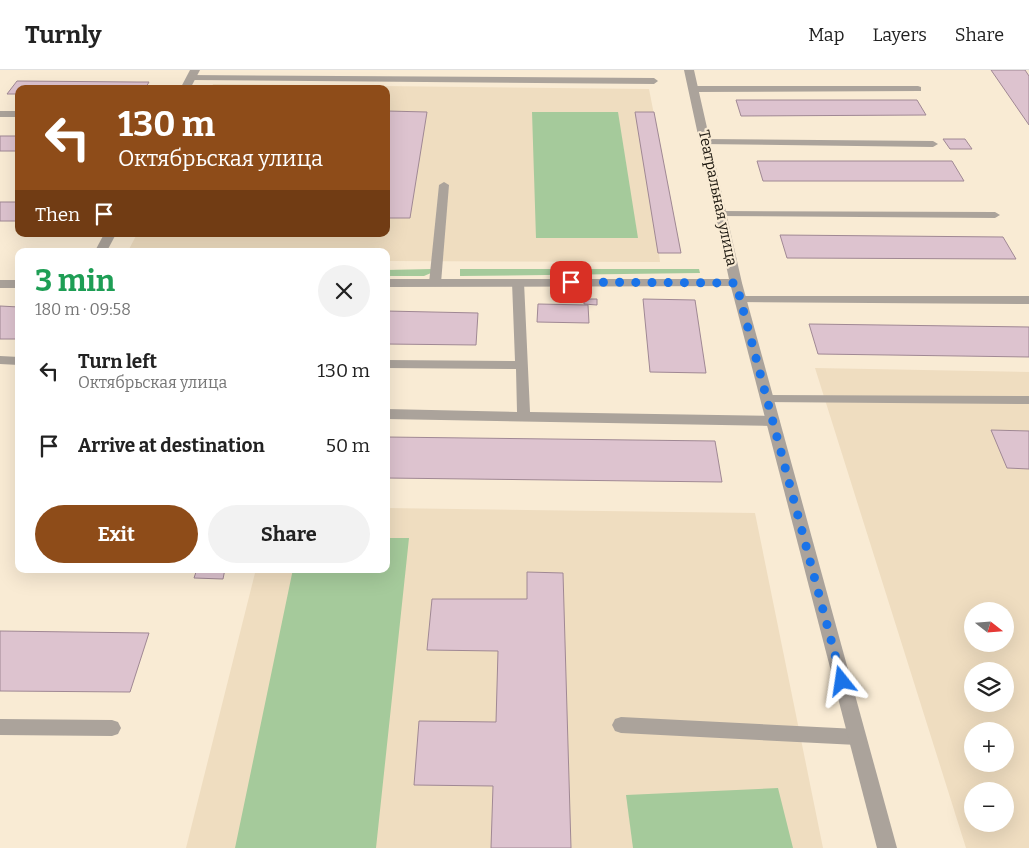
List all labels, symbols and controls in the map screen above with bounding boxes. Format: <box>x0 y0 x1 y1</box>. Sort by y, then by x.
text: Turnly <box>25 21 102 49</box>
text: Map <box>808 24 844 46</box>
text: Layers <box>872 24 927 46</box>
text: Share <box>955 24 1004 46</box>
text: 130 m <box>118 103 215 145</box>
icon: left <box>35 105 100 170</box>
street label: Театральная улица <box>695 128 741 268</box>
text: Октябрьская улица <box>118 145 323 172</box>
icon: arrive <box>90 200 118 228</box>
text: Then <box>35 203 80 226</box>
pin <box>550 261 592 303</box>
text: 3 min <box>35 263 115 299</box>
button: close <box>318 265 370 317</box>
icon: arrive <box>557 268 585 296</box>
text: 180 m · 09:58 <box>35 300 131 319</box>
text: Turn left <box>78 350 157 373</box>
icon: left <box>35 357 63 385</box>
text: 130 m <box>317 359 370 382</box>
text: Октябрьская улица <box>78 373 227 392</box>
icon: arrive <box>35 432 63 460</box>
text: Arrive at destination <box>78 434 265 457</box>
text: 50 m <box>326 434 370 457</box>
button: Exit <box>35 505 198 563</box>
button: Share <box>208 505 370 563</box>
north arrow <box>964 602 1014 652</box>
map controls <box>964 602 1014 832</box>
position arrow <box>815 654 867 706</box>
button: layers <box>964 662 1014 712</box>
button: + <box>964 722 1014 772</box>
button: − <box>964 782 1014 832</box>

